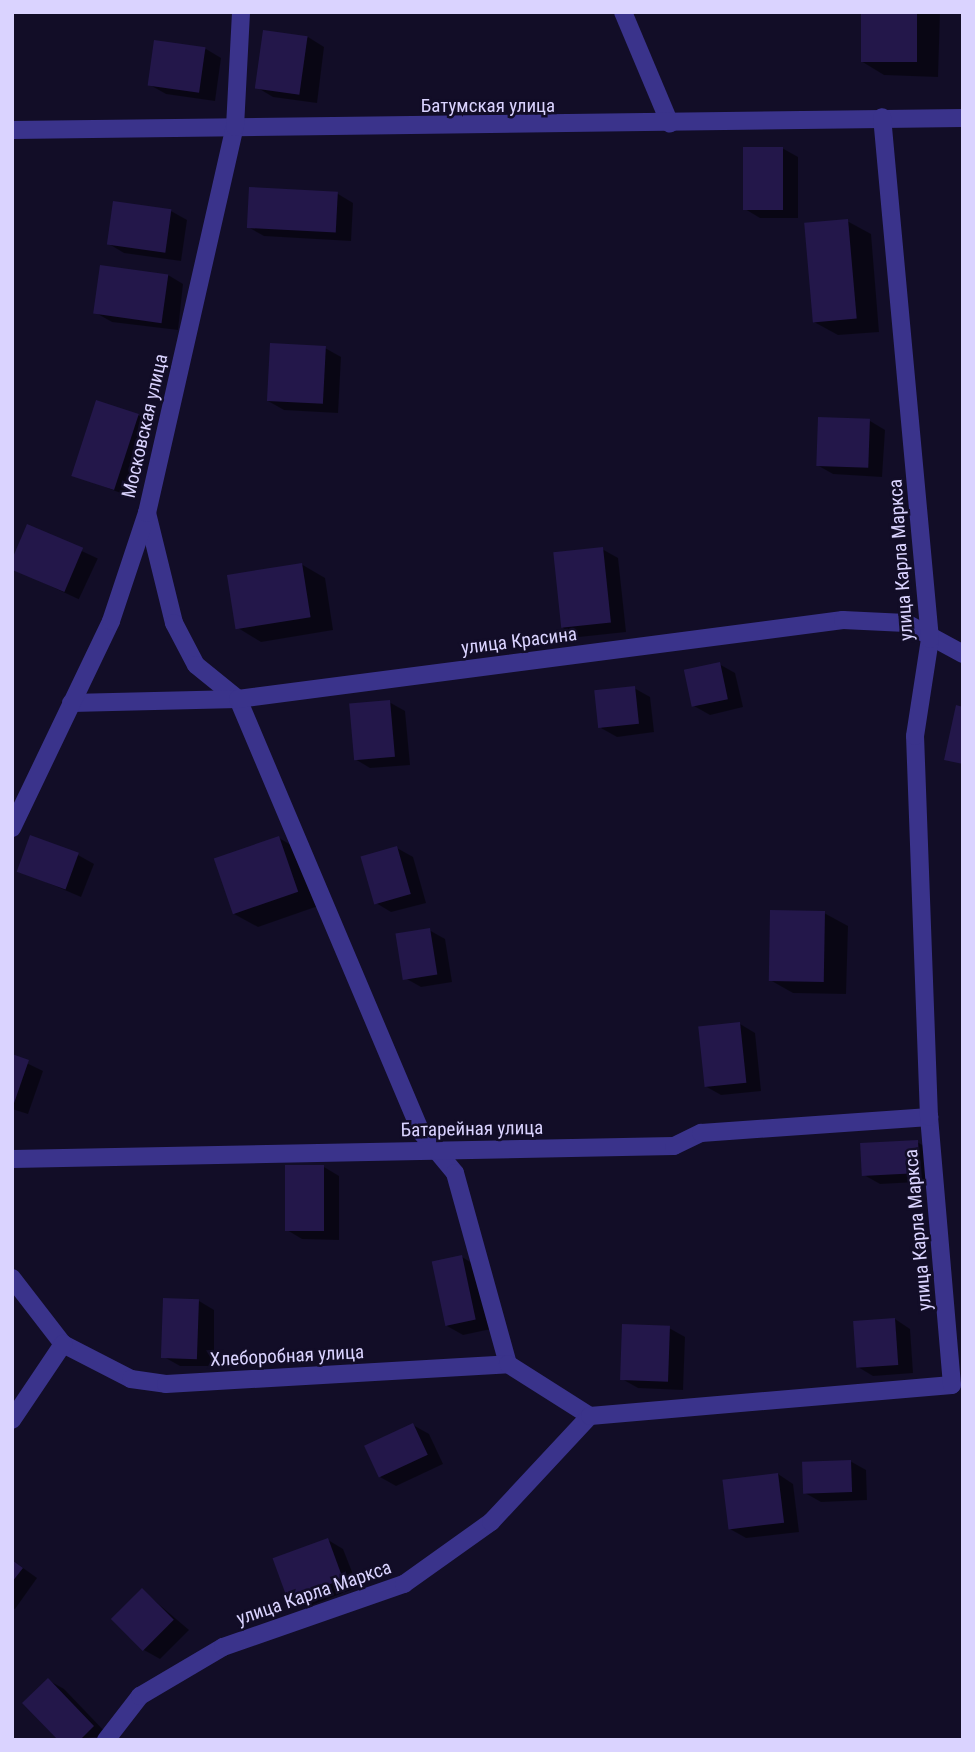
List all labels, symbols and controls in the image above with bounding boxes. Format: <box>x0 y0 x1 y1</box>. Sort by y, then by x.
street label: Батумская улица <box>421 95 555 117</box>
street label: Московская улица <box>117 352 173 500</box>
street label: улица Карла Маркса <box>884 478 918 642</box>
street label: улица Красина <box>460 623 578 659</box>
street label: Батарейная улица <box>400 1116 544 1142</box>
street label: улица Карла Маркса <box>900 1148 936 1312</box>
street label: Хлеборобная улица <box>209 1341 365 1371</box>
street label: улица Карла Маркса <box>234 1556 394 1630</box>

